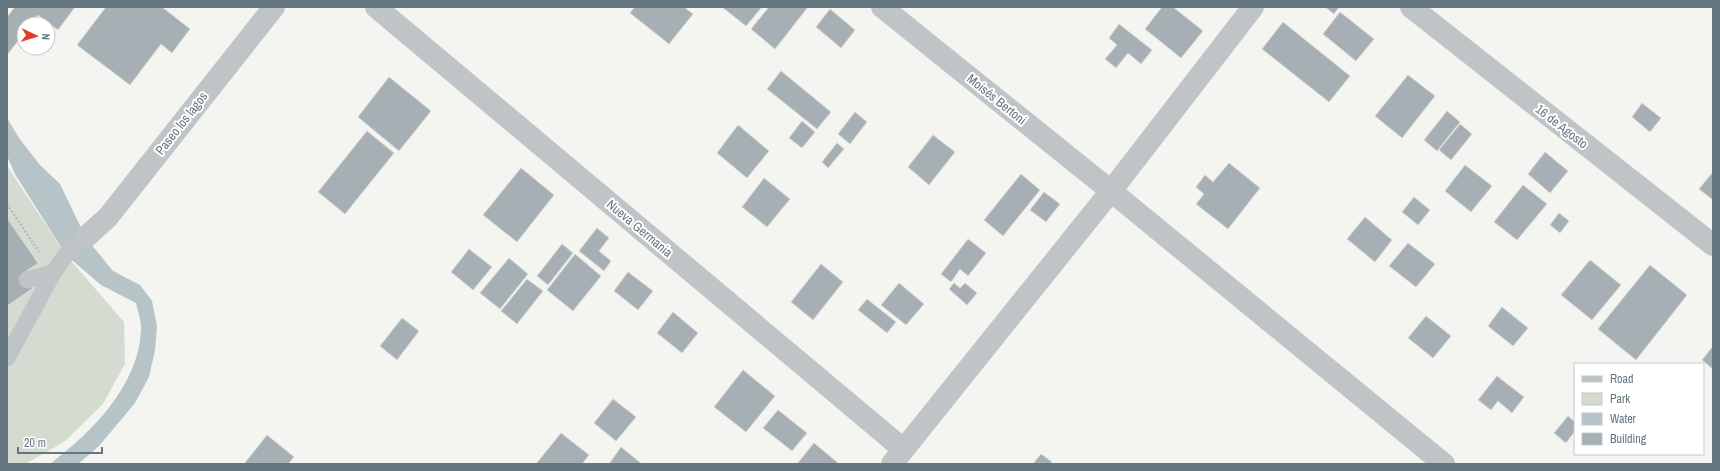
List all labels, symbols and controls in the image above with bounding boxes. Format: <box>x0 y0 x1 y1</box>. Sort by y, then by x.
north arrow <box>16 16 56 56</box>
text: N <box>39 33 53 40</box>
street label: Moisés Bertoni <box>963 70 1030 129</box>
street label: Paseo los lagos <box>152 88 211 158</box>
street label: 16 de Agosto <box>1532 101 1592 152</box>
street label: Nueva Germania <box>603 196 676 261</box>
legend <box>1574 363 1704 455</box>
text: Road <box>1610 371 1634 387</box>
text: Park <box>1610 391 1630 407</box>
text: Water <box>1610 411 1637 427</box>
scale bar <box>18 429 102 455</box>
text: Building <box>1610 431 1647 447</box>
text: 20 m <box>24 435 46 451</box>

